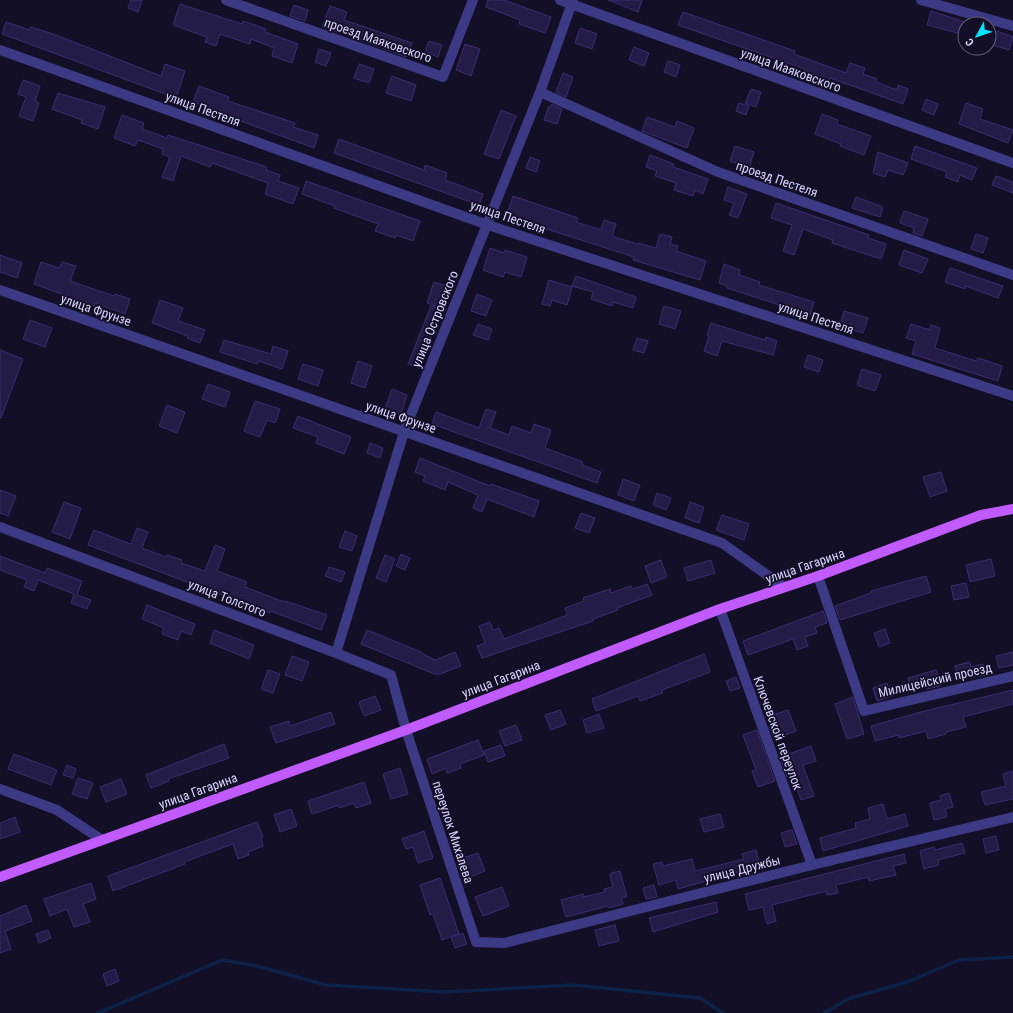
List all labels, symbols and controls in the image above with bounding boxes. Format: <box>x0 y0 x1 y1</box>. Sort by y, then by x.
street label: проезд Маяковского <box>322 15 434 65</box>
north arrow <box>957 16 997 56</box>
text: С <box>963 36 977 49</box>
street label: улица Маяковского <box>739 45 843 95</box>
street label: улица Пестеля <box>163 89 243 129</box>
street label: проезд Пестеля <box>734 158 820 200</box>
street label: улица Пестеля <box>468 197 548 237</box>
street label: улица Островского <box>409 268 461 370</box>
street label: улица Фрунзе <box>59 291 133 329</box>
street label: улица Пестеля <box>776 299 856 337</box>
street label: улица Фрунзе <box>364 398 438 436</box>
street label: улица Гагарина <box>764 545 846 587</box>
street label: улица Толстого <box>186 576 268 620</box>
street label: улица Гагарина <box>460 657 542 701</box>
street label: Милицейский проезд <box>877 660 993 700</box>
street label: Ключевской переулок <box>750 674 806 793</box>
street label: улица Гагарина <box>157 770 239 812</box>
street label: переулок Михалева <box>429 779 477 885</box>
street label: улица Дружбы <box>702 852 782 886</box>

